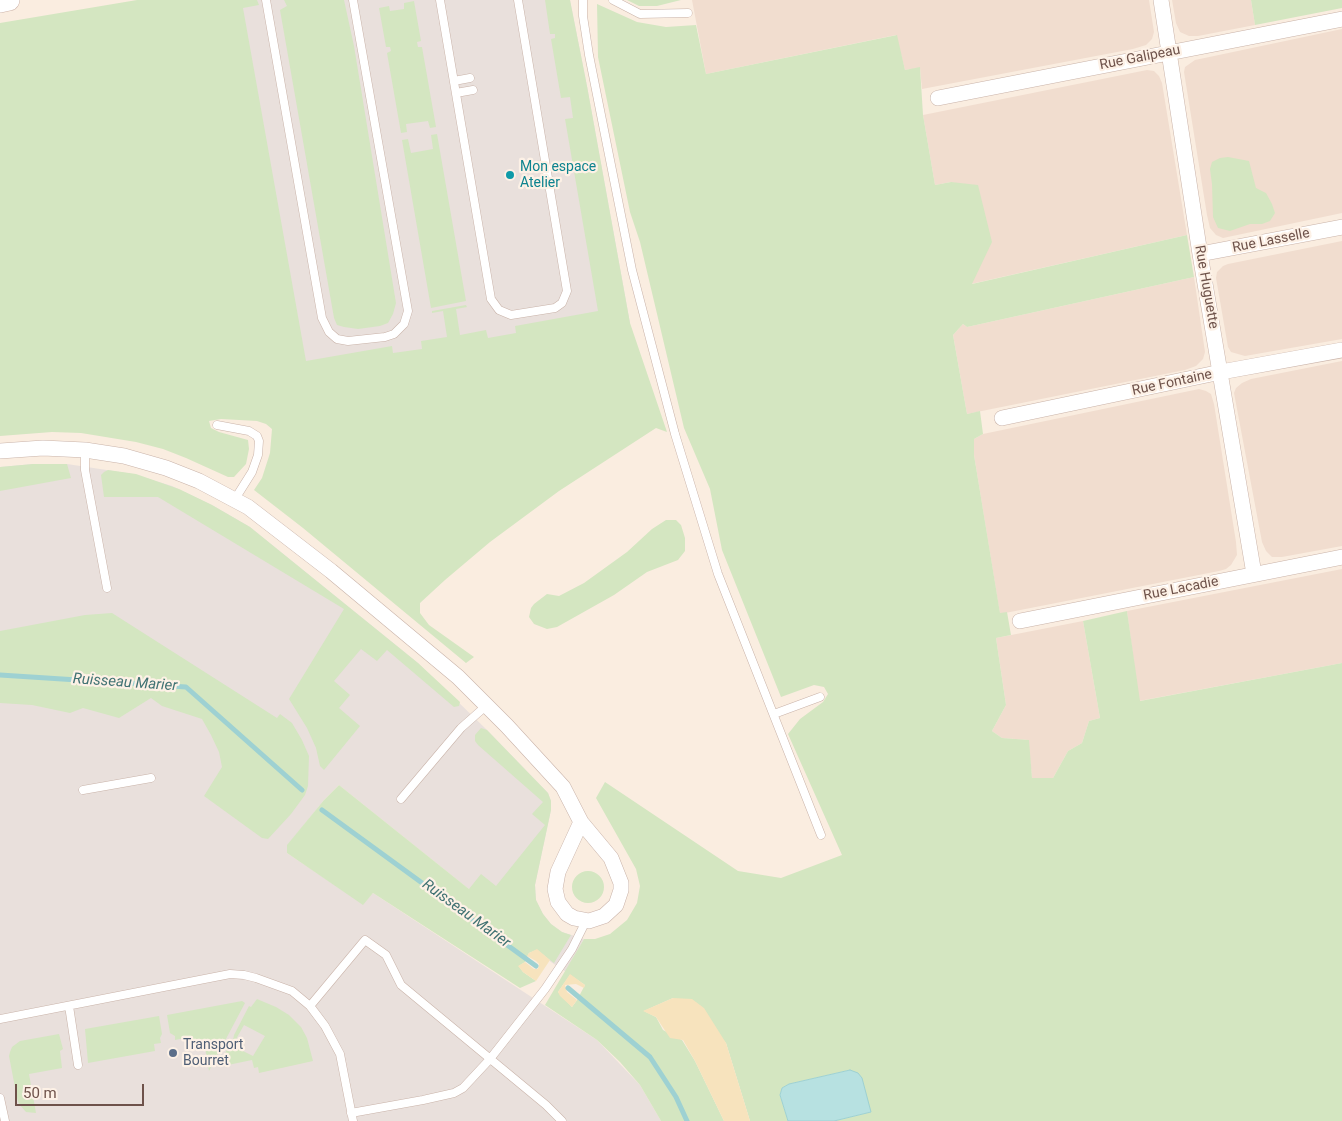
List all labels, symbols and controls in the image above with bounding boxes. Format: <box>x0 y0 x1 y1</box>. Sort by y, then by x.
street label: Rue Galipeau <box>1098 42 1182 74</box>
place label: Mon espace Atelier <box>520 159 596 192</box>
marker: Mon espace Atelier <box>504 169 516 181</box>
street label: Rue Lasselle <box>1231 225 1311 257</box>
street label: Rue Huguette <box>1190 244 1222 330</box>
street label: Rue Fontaine <box>1130 366 1214 400</box>
street label: Rue Lacadie <box>1142 573 1220 605</box>
water label: Ruisseau Marier <box>72 670 178 696</box>
water label: Ruisseau Marier <box>418 876 514 952</box>
place label: Transport Bourret <box>183 1037 243 1070</box>
marker: Transport Bourret <box>167 1047 179 1059</box>
scale bar <box>18 1074 146 1106</box>
text: 50 m <box>23 1084 57 1102</box>

